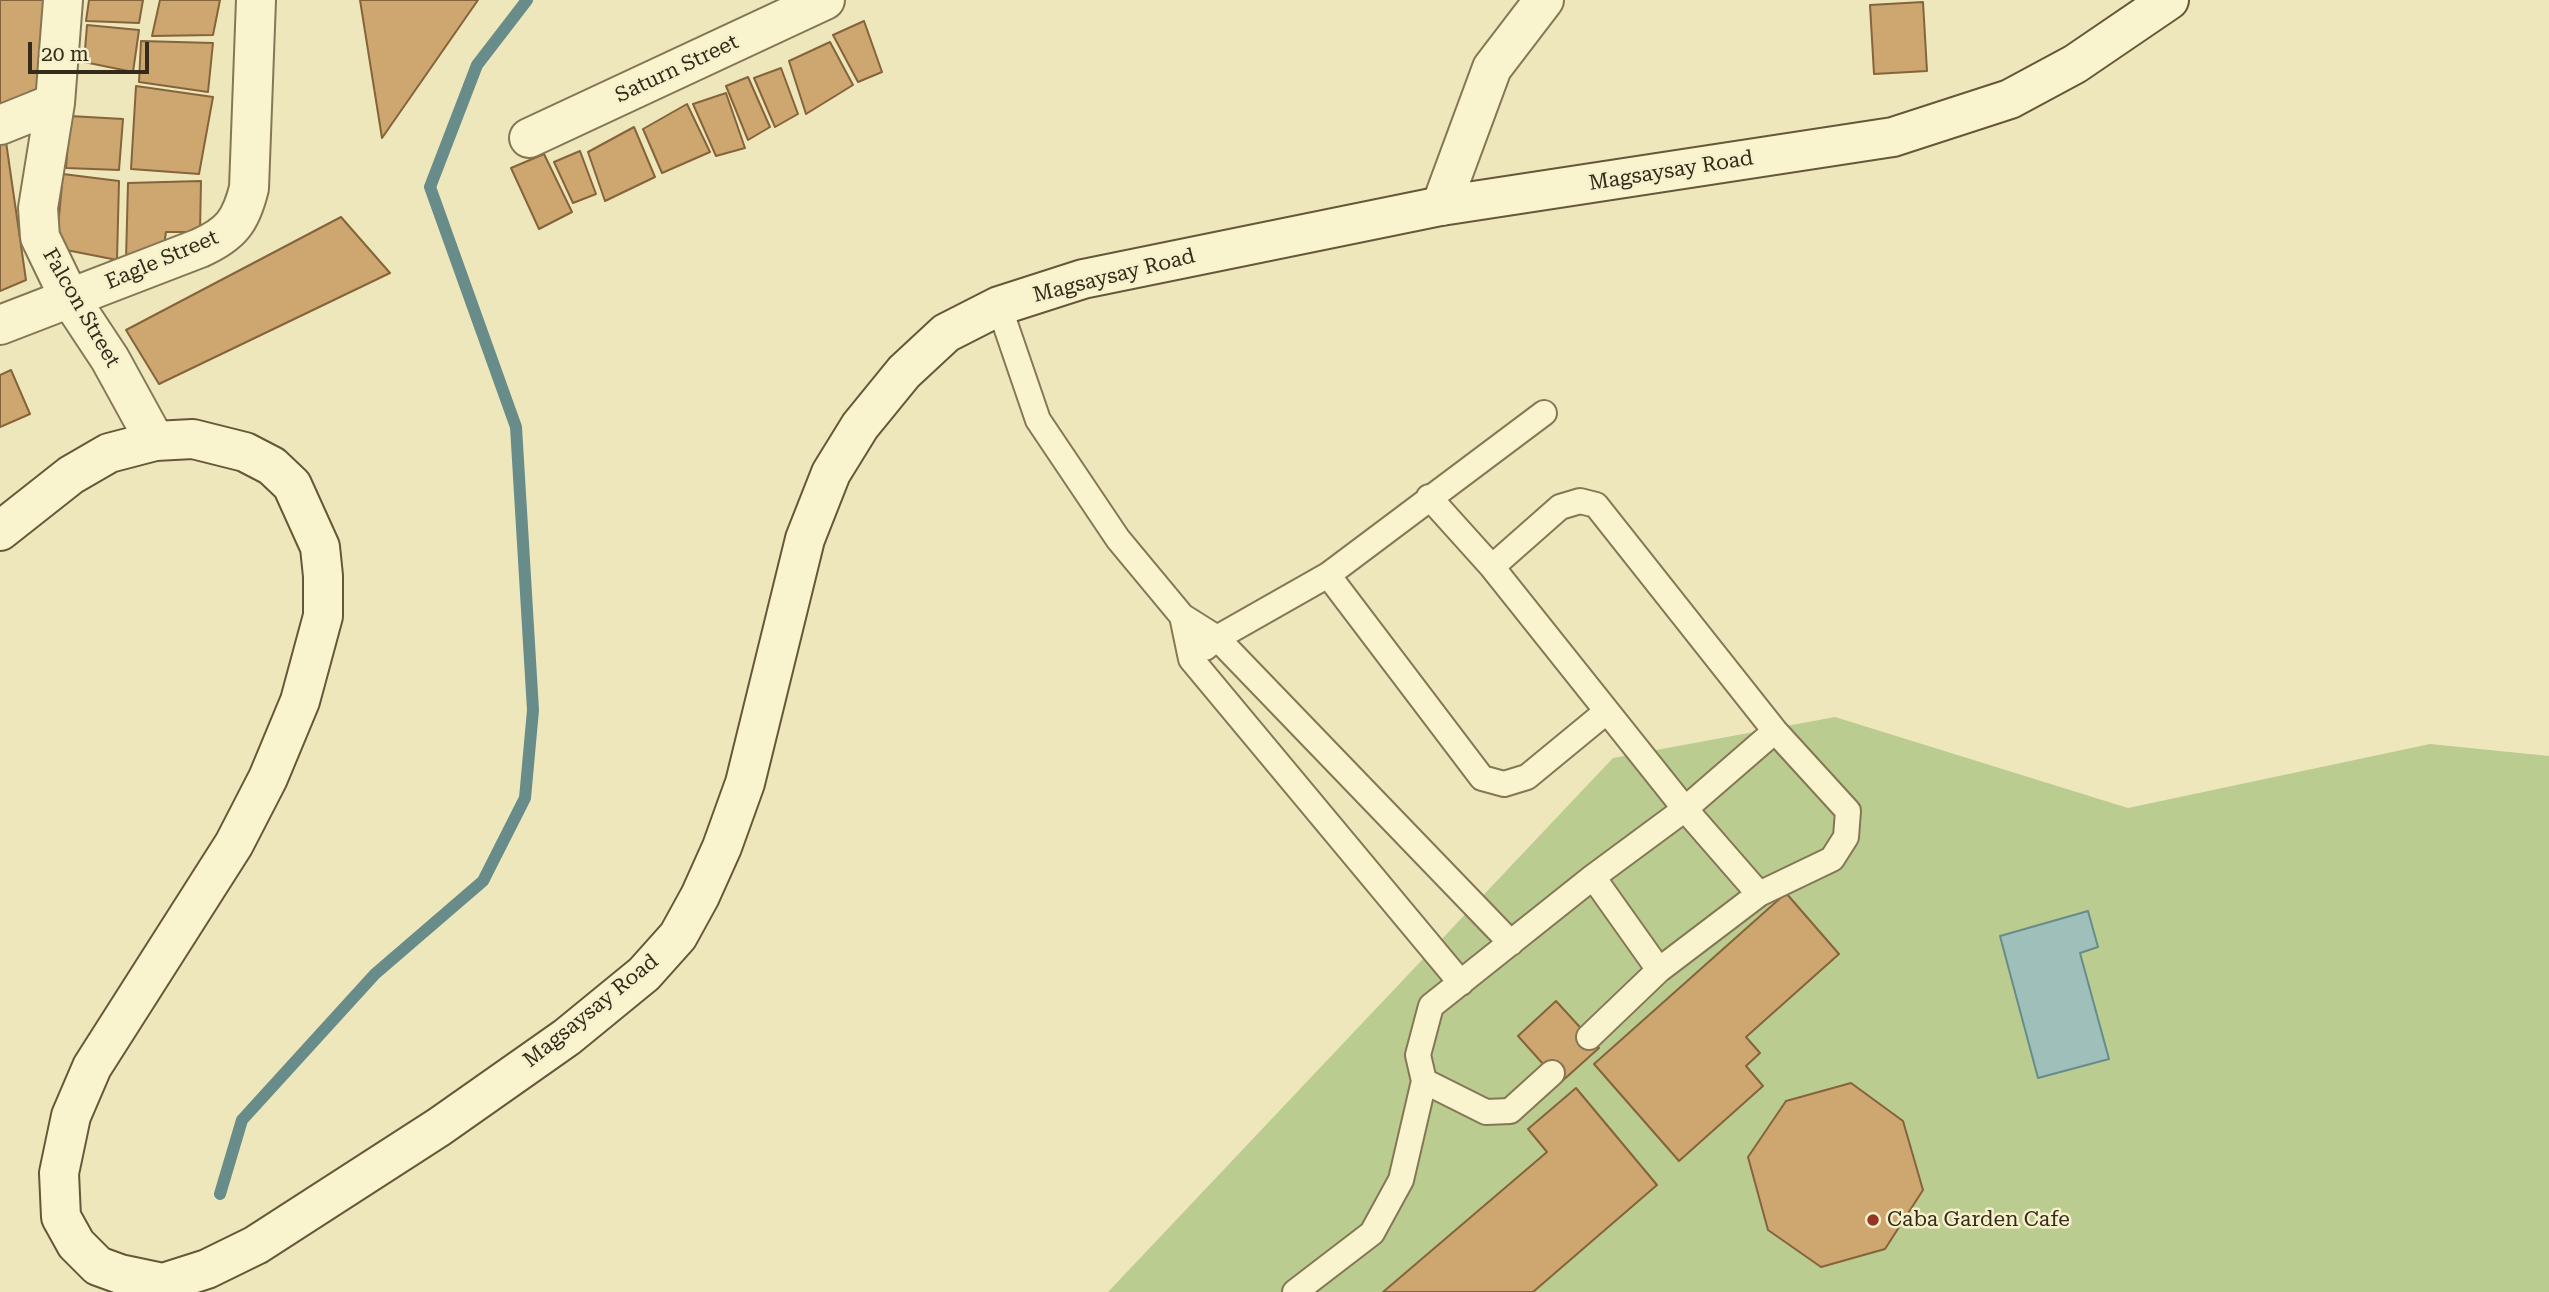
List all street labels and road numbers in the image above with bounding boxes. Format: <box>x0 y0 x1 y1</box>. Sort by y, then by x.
street label: Saturn Street <box>611 29 743 109</box>
street label: Magsaysay Road <box>1587 146 1755 196</box>
street label: Eagle Street <box>102 225 222 295</box>
street label: Falcon Street <box>37 244 125 372</box>
street label: Magsaysay Road <box>1030 244 1198 308</box>
street label: Magsaysay Road <box>519 949 663 1073</box>

